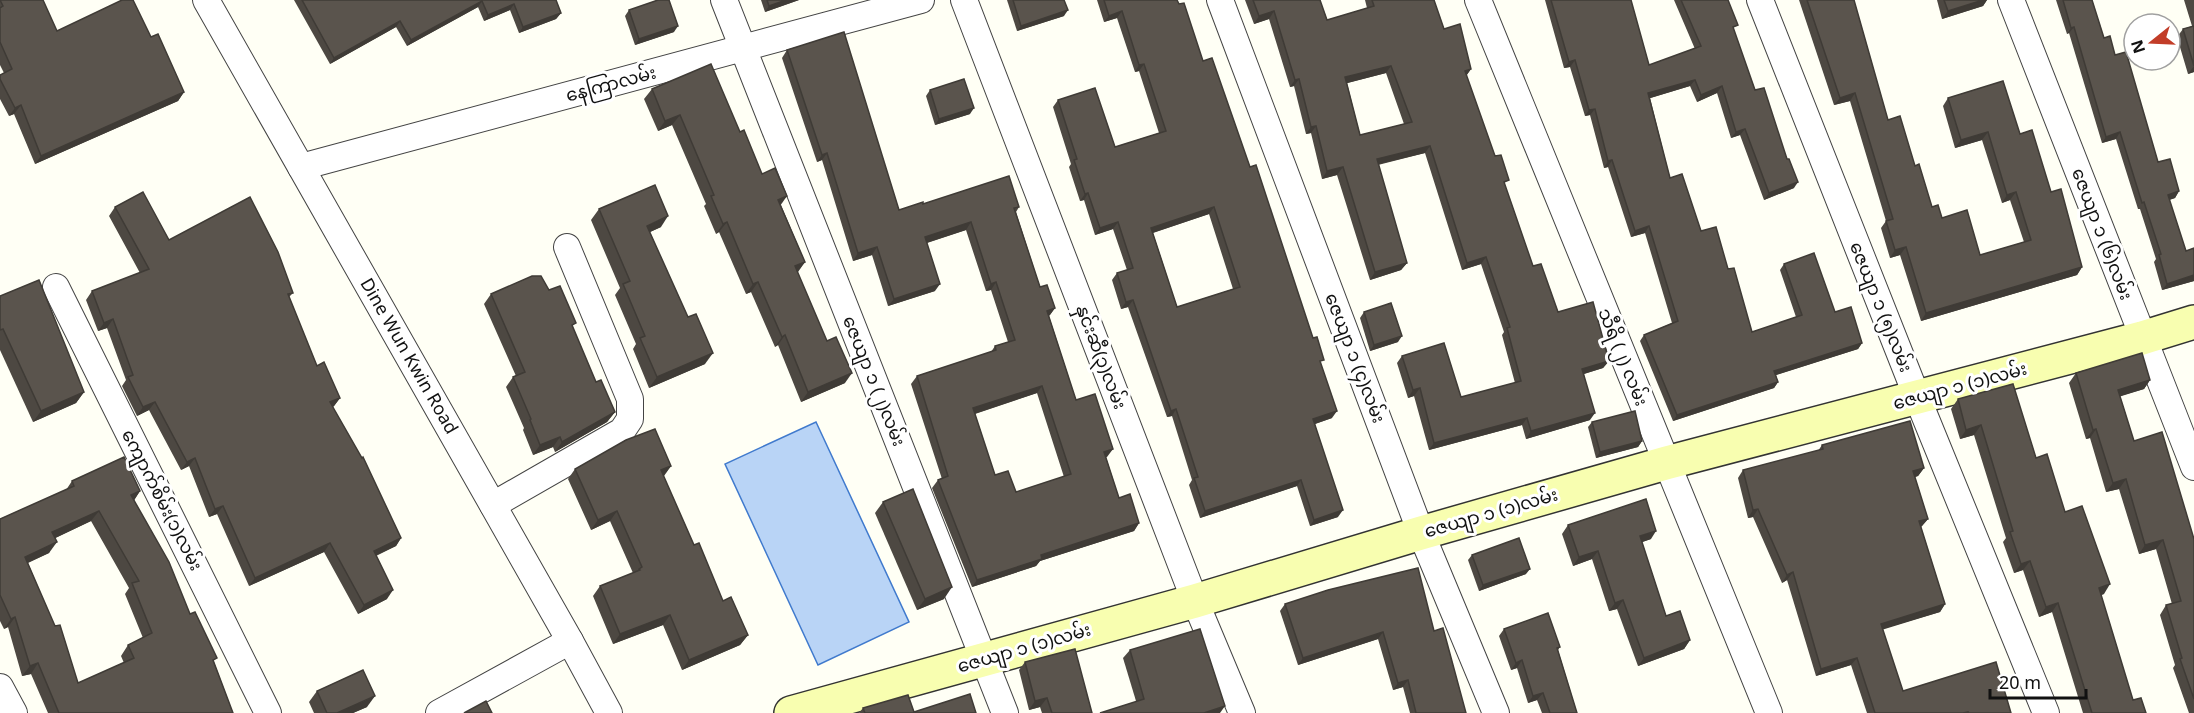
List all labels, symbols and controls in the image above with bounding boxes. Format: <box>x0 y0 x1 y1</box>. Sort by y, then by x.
north arrow <box>2122 12 2182 72</box>
text: N <box>2121 34 2159 57</box>
street label: နေကြာလမ်း <box>562 55 661 116</box>
street label: ဇေယျာ ၁ (၆)လမ်း <box>2057 162 2144 307</box>
street label: ဇေယျာ ၁ (၅)လမ်း <box>1836 236 1924 379</box>
street label: Dine Wun Kwin Road <box>347 271 469 443</box>
street label: ဇေယျာ ၁ (၄)လမ်း <box>1311 287 1396 430</box>
street label: နှင်းဆီ(၃)လမ်း <box>1062 299 1138 416</box>
street label: သီရိ (၂) လမ်း <box>1584 302 1659 413</box>
street label: ဇေယျာ ၁ (၂)လမ်း <box>829 310 917 453</box>
street label: ဇေယျာ ၁ (၁)လမ်း <box>1889 351 2032 424</box>
street label: ကျောက်စိမ်း(၁)လမ်း <box>108 423 213 579</box>
street label: ဇေယျာ ၁ (၁)လမ်း <box>1420 477 1563 552</box>
street label: ဇေယျာ ၁ (၁)လမ်း <box>953 612 1096 687</box>
scale bar <box>1990 662 2086 700</box>
text: 20 m <box>1999 665 2041 704</box>

